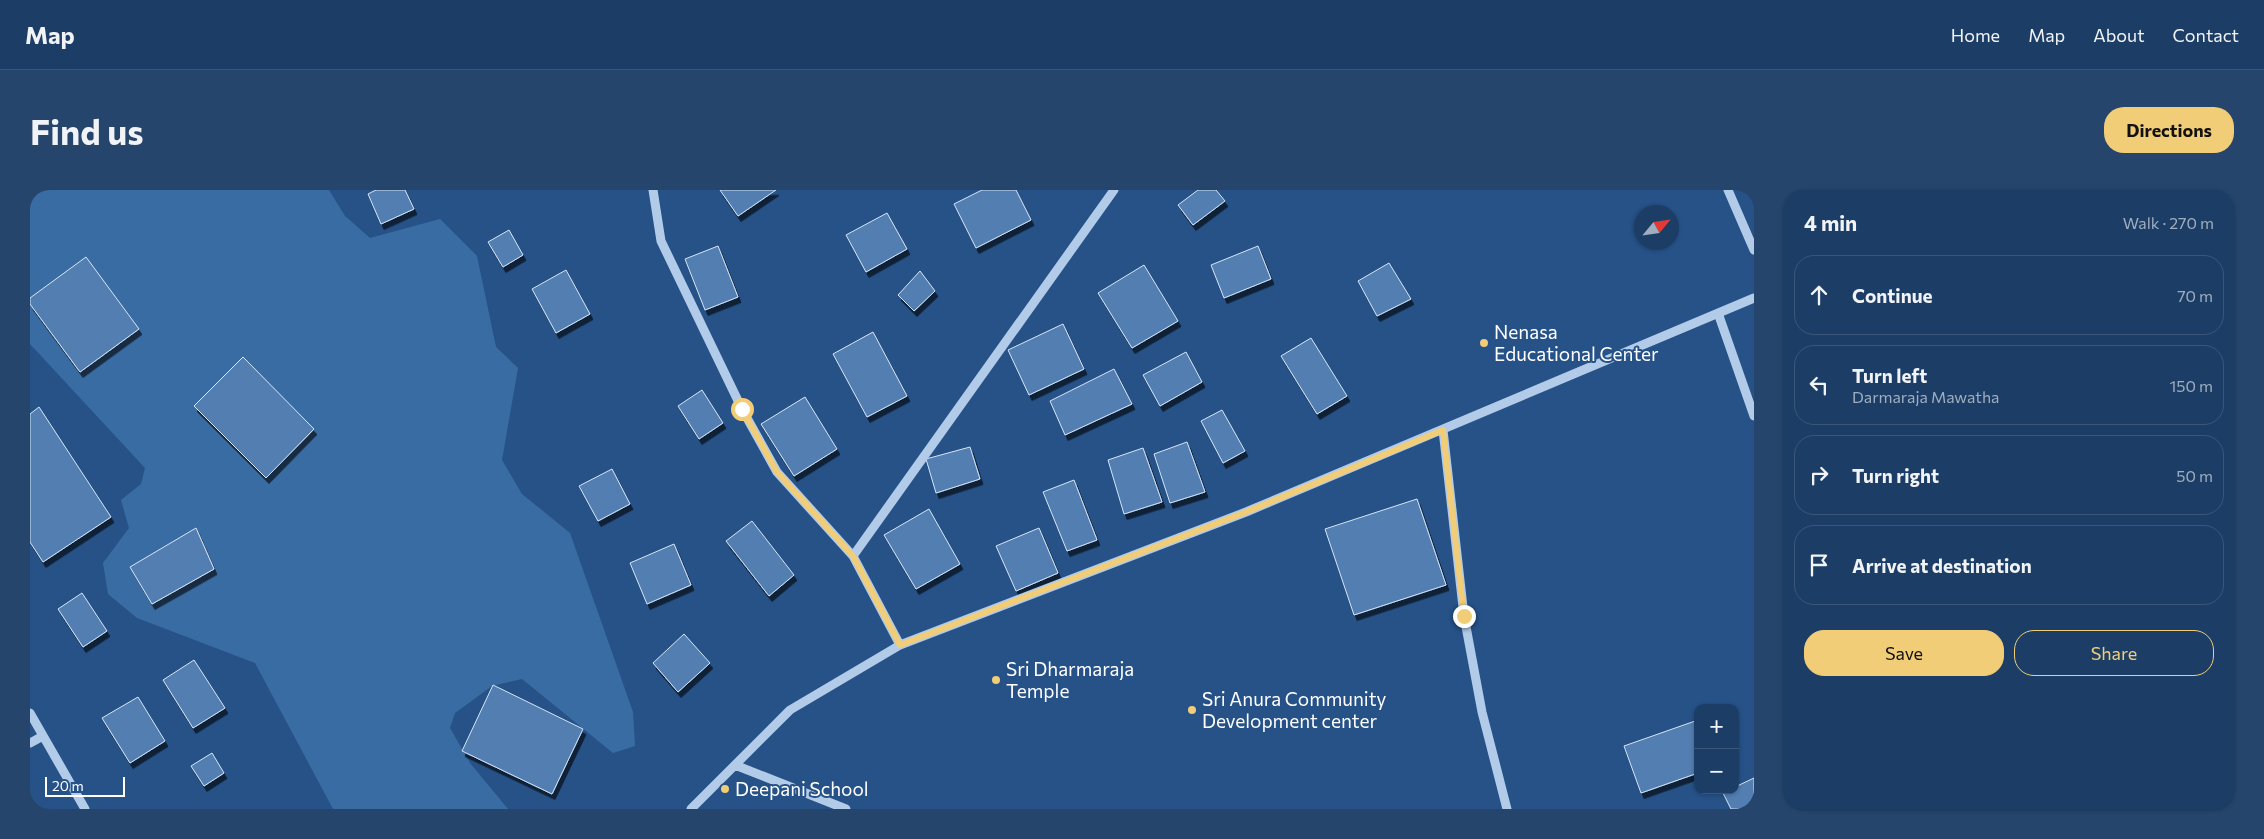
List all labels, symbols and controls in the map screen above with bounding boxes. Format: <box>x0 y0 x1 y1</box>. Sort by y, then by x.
text: Map <box>25 20 75 49</box>
text: Home <box>1951 24 2000 46</box>
text: Map <box>2028 24 2065 46</box>
text: About <box>2093 24 2145 46</box>
text: Contact <box>2173 24 2239 46</box>
button: Directions <box>2104 107 2234 153</box>
text: Find us <box>30 109 144 152</box>
north arrow <box>1634 205 1679 250</box>
text: 4 min <box>1804 210 1857 235</box>
text: Walk · 270 m <box>2123 213 2214 232</box>
icon: ahead <box>1805 281 1833 309</box>
text: Continue <box>1852 284 1932 307</box>
text: 70 m <box>2177 286 2213 305</box>
place label: Nenasa Educational Center <box>1494 320 1659 365</box>
marker: Nenasa Educational Center <box>1478 337 1490 349</box>
text: Turn left <box>1852 364 1927 387</box>
icon: left <box>1805 371 1833 399</box>
text: 150 m <box>2170 376 2213 395</box>
text: Darmaraja Mawatha <box>1852 387 1999 406</box>
route start <box>731 398 754 421</box>
icon: right <box>1805 461 1833 489</box>
text: Turn right <box>1852 464 1939 487</box>
text: 50 m <box>2176 466 2213 485</box>
icon: arrive <box>1805 551 1833 579</box>
text: Arrive at destination <box>1852 554 2032 577</box>
route end <box>1453 605 1476 628</box>
button: Save <box>1804 630 2004 676</box>
button: Share <box>2014 630 2214 676</box>
place label: Sri Dharmaraja Temple <box>1006 657 1134 702</box>
marker: Sri Dharmaraja Temple <box>990 674 1002 686</box>
place label: Sri Anura Community Development center <box>1202 687 1387 732</box>
marker: Sri Anura Community Development center <box>1186 704 1198 716</box>
map controls <box>1694 704 1739 794</box>
button: + <box>1694 704 1739 749</box>
button: − <box>1694 749 1739 794</box>
scale bar <box>45 774 125 797</box>
text: 20 m <box>52 777 84 794</box>
place label: Deepani School <box>735 777 869 800</box>
marker: Deepani School <box>719 783 731 795</box>

